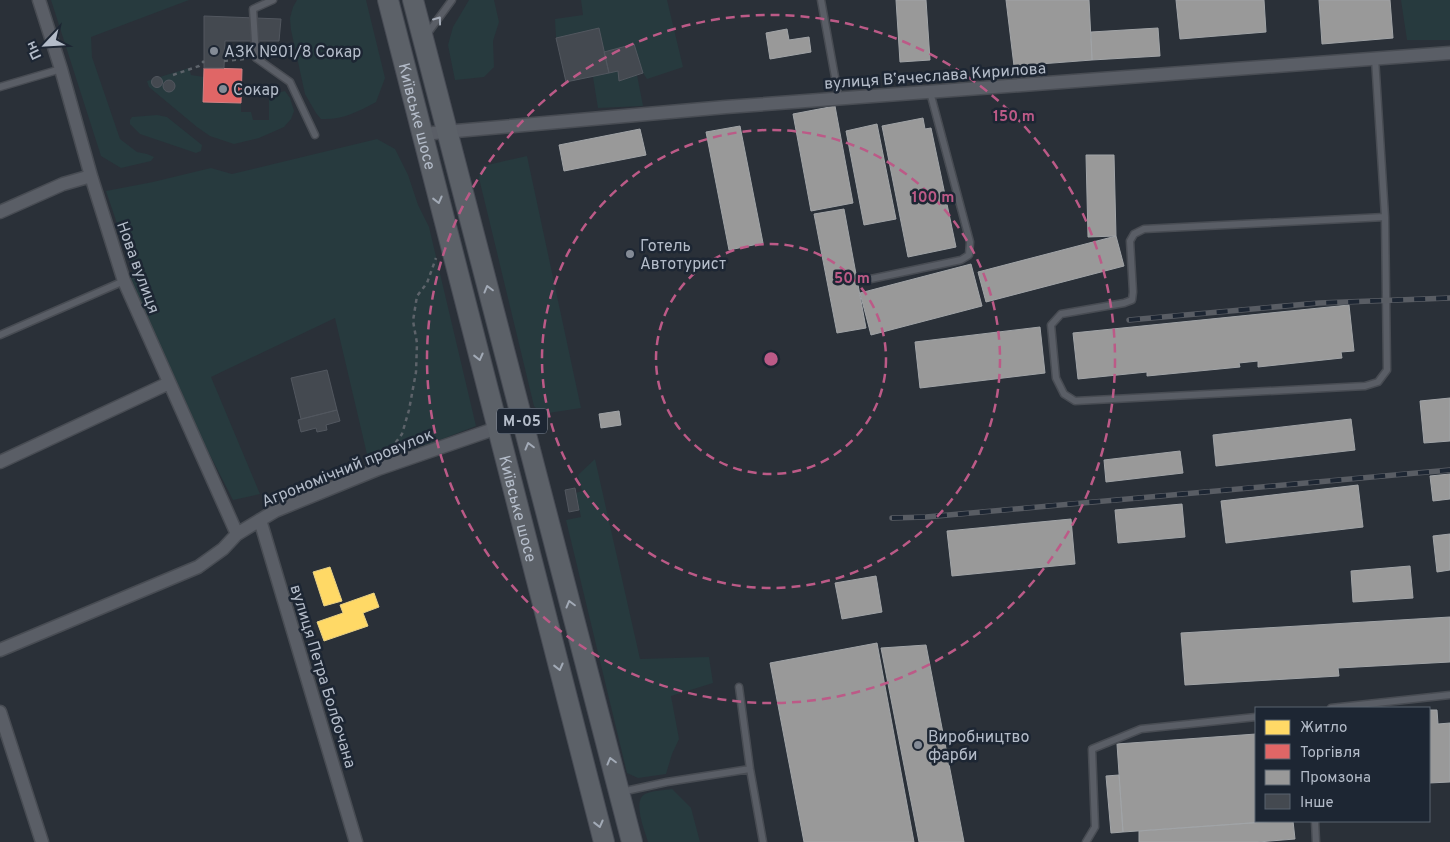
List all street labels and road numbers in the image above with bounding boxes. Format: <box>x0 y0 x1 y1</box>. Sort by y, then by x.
street label: вулиця Вʼячеслава Кирилова <box>823 59 1047 95</box>
street label: Київське шосе <box>393 61 439 172</box>
street label: Нова вулиця <box>111 219 163 316</box>
road number: М-05 <box>497 408 547 434</box>
street label: Агрономічний провулок <box>259 425 437 513</box>
street label: Київське шосе <box>493 453 540 565</box>
street label: вулиця Петра Болбочана <box>285 582 360 771</box>

